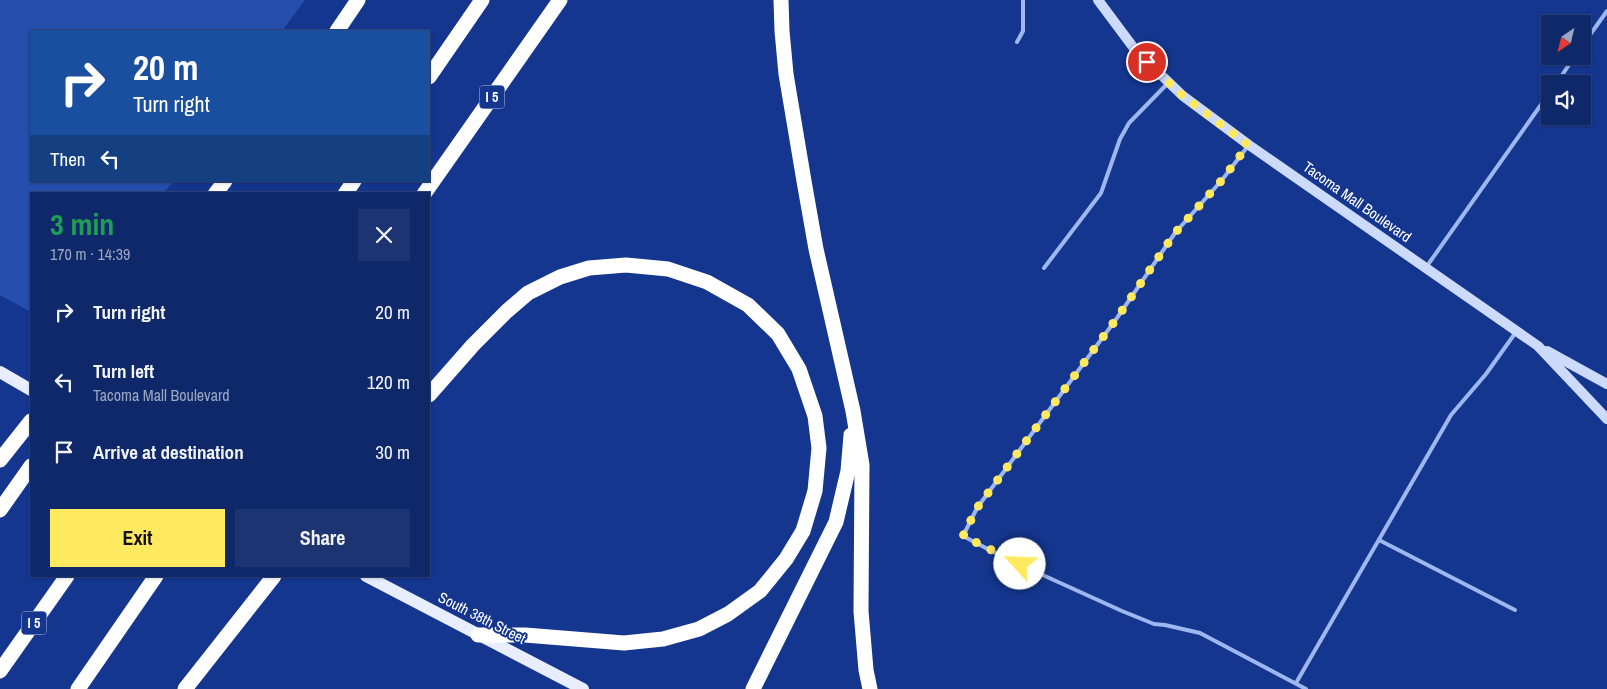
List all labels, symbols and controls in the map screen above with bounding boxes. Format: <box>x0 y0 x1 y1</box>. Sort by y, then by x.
north arrow <box>1541 15 1591 65</box>
map controls <box>1541 15 1591 125</box>
pin <box>1126 41 1168 83</box>
text: 20 m <box>133 44 198 91</box>
icon: arrive <box>1133 48 1161 76</box>
icon: right <box>50 50 115 115</box>
button: sound <box>1541 75 1591 125</box>
road number: I 5 <box>480 85 504 108</box>
text: Turn right <box>133 89 210 119</box>
icon: left <box>96 145 124 173</box>
text: Then <box>50 146 86 172</box>
street label: Tacoma Mall Boulevard <box>1299 156 1416 247</box>
text: 3 min <box>50 204 114 244</box>
button: close <box>358 209 410 261</box>
text: 170 m · 14:39 <box>50 243 130 265</box>
icon: right <box>50 298 78 326</box>
text: Turn right <box>93 299 165 325</box>
text: 20 m <box>375 299 410 325</box>
text: Turn left <box>93 358 154 384</box>
icon: left <box>50 368 78 396</box>
text: 120 m <box>367 369 410 395</box>
text: Tacoma Mall Boulevard <box>93 384 230 406</box>
icon: arrive <box>50 438 78 466</box>
text: Arrive at destination <box>93 439 244 465</box>
text: 30 m <box>375 439 410 465</box>
button: Exit <box>50 509 225 567</box>
button: Share <box>235 509 410 567</box>
position arrow <box>993 537 1045 589</box>
street label: South 38th Street <box>435 586 530 649</box>
road number: I 5 <box>22 612 46 634</box>

